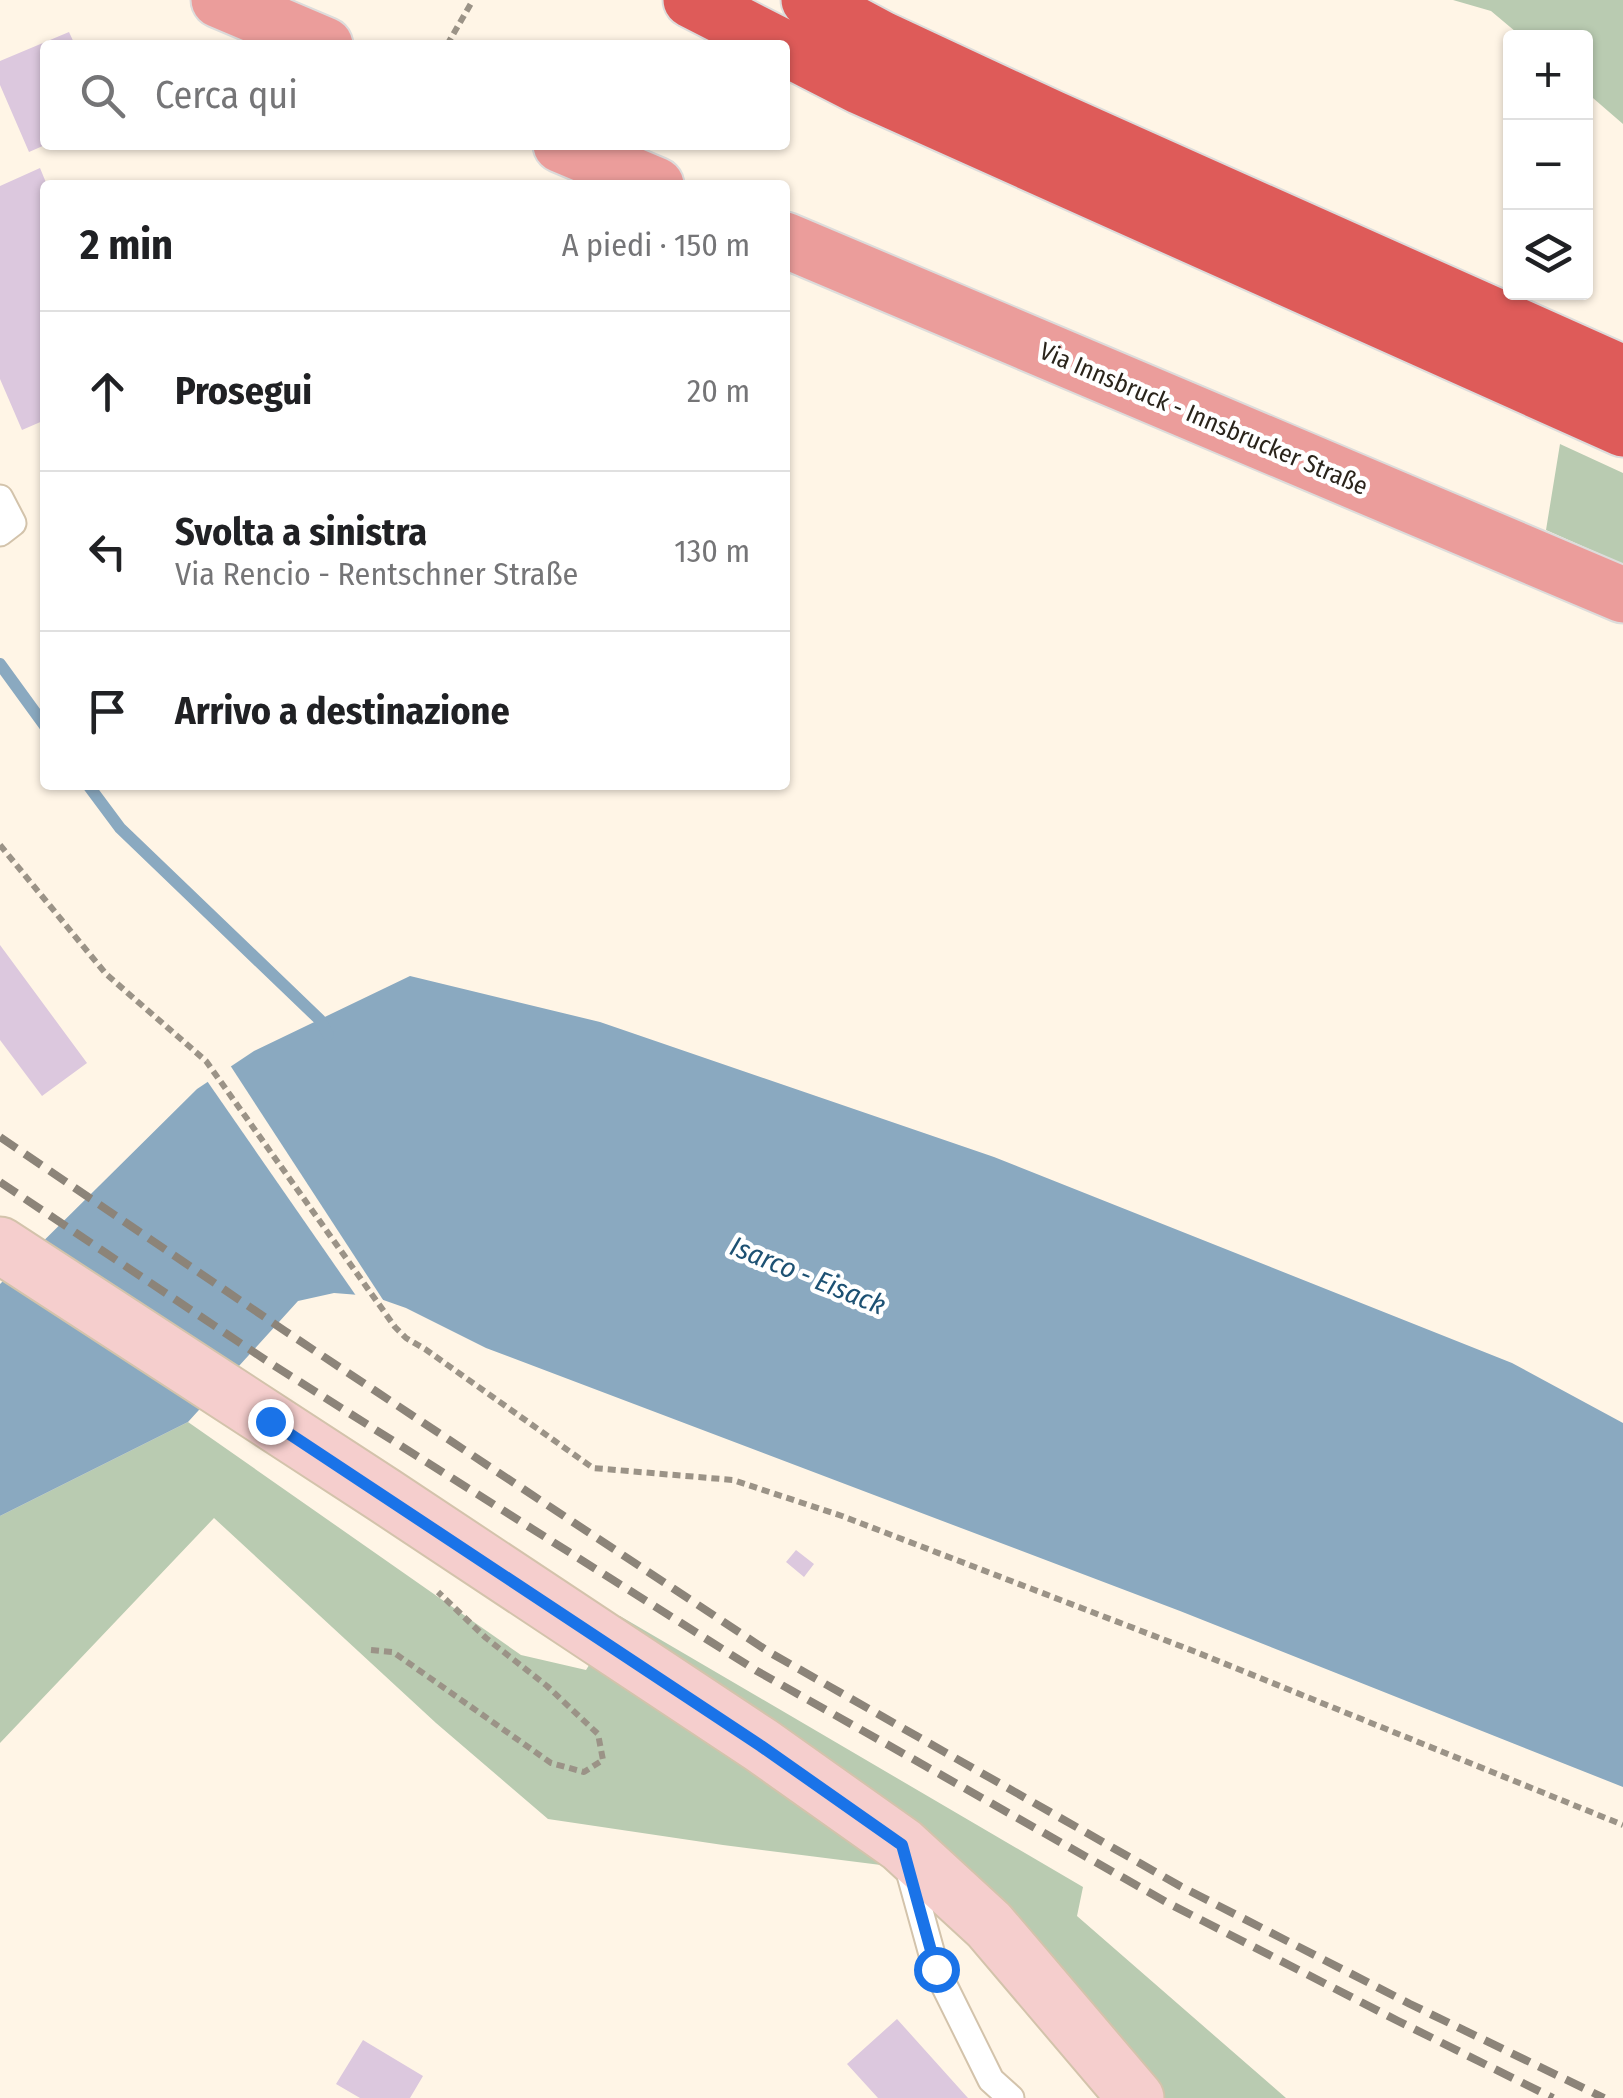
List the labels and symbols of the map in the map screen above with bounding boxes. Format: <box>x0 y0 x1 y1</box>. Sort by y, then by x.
street label: Via Innsbruck - Innsbrucker Straße <box>1035 336 1372 502</box>
water label: Isarco - Eisack <box>725 1229 890 1322</box>
route end <box>248 1399 294 1445</box>
route start <box>914 1947 960 1993</box>

